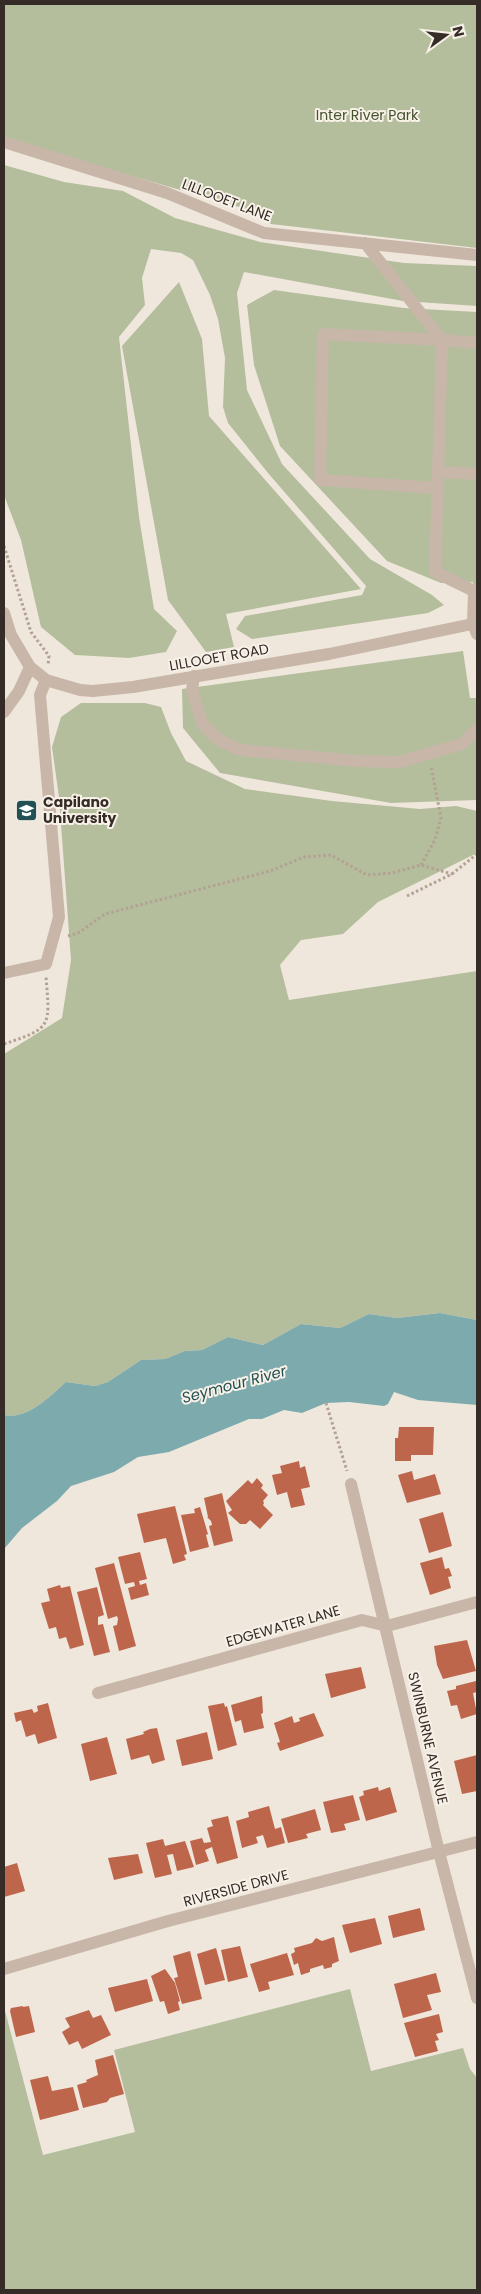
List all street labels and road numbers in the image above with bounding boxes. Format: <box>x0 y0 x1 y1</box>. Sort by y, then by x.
street label: LILLOOET LANE <box>179 174 275 226</box>
street label: LILLOOET ROAD <box>168 638 271 676</box>
street label: EDGEWATER LANE <box>224 1600 342 1652</box>
street label: SWINBURNE AVENUE <box>403 1670 453 1806</box>
street label: RIVERSIDE DRIVE <box>181 1864 291 1912</box>

